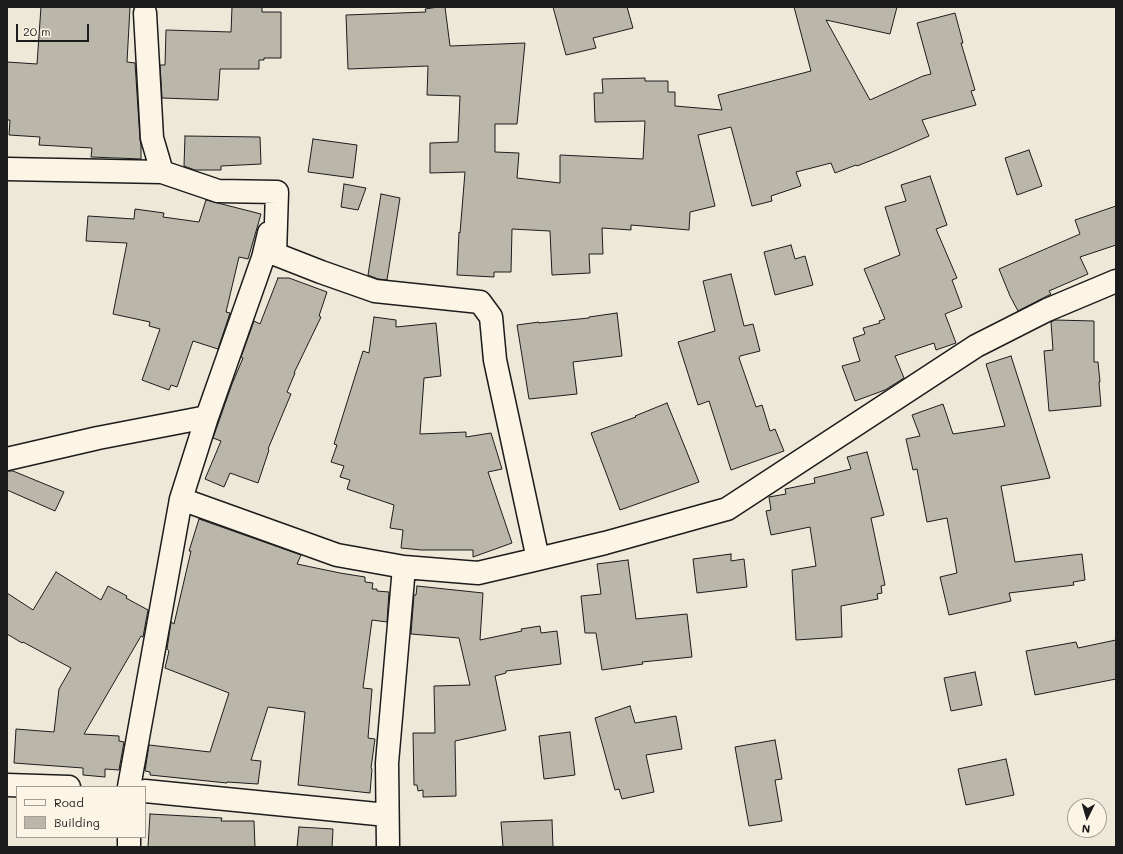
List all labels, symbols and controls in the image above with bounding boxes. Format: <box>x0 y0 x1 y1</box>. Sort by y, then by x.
scale bar <box>18 16 91 42</box>
text: 20 m <box>23 23 51 39</box>
legend <box>16 786 146 838</box>
text: Road <box>54 794 84 810</box>
north arrow <box>1067 798 1107 838</box>
text: Building <box>54 814 100 830</box>
text: N <box>1081 822 1091 837</box>

